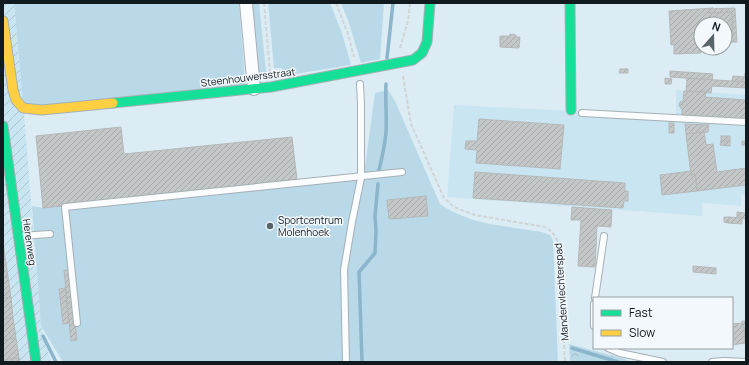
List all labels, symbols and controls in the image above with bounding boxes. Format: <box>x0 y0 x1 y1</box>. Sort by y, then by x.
north arrow <box>693 16 733 56</box>
text: N <box>710 18 723 35</box>
street label: Steenhouwersstraat <box>200 64 296 90</box>
place label: Sportcentrum Molenhoek <box>278 213 342 239</box>
street label: Herenweg <box>20 218 40 266</box>
marker: Sportcentrum Molenhoek <box>265 221 275 231</box>
street label: Mandenvlechterspad <box>551 243 571 341</box>
legend <box>593 297 733 349</box>
text: Fast <box>629 304 653 321</box>
text: Slow <box>629 324 655 341</box>

